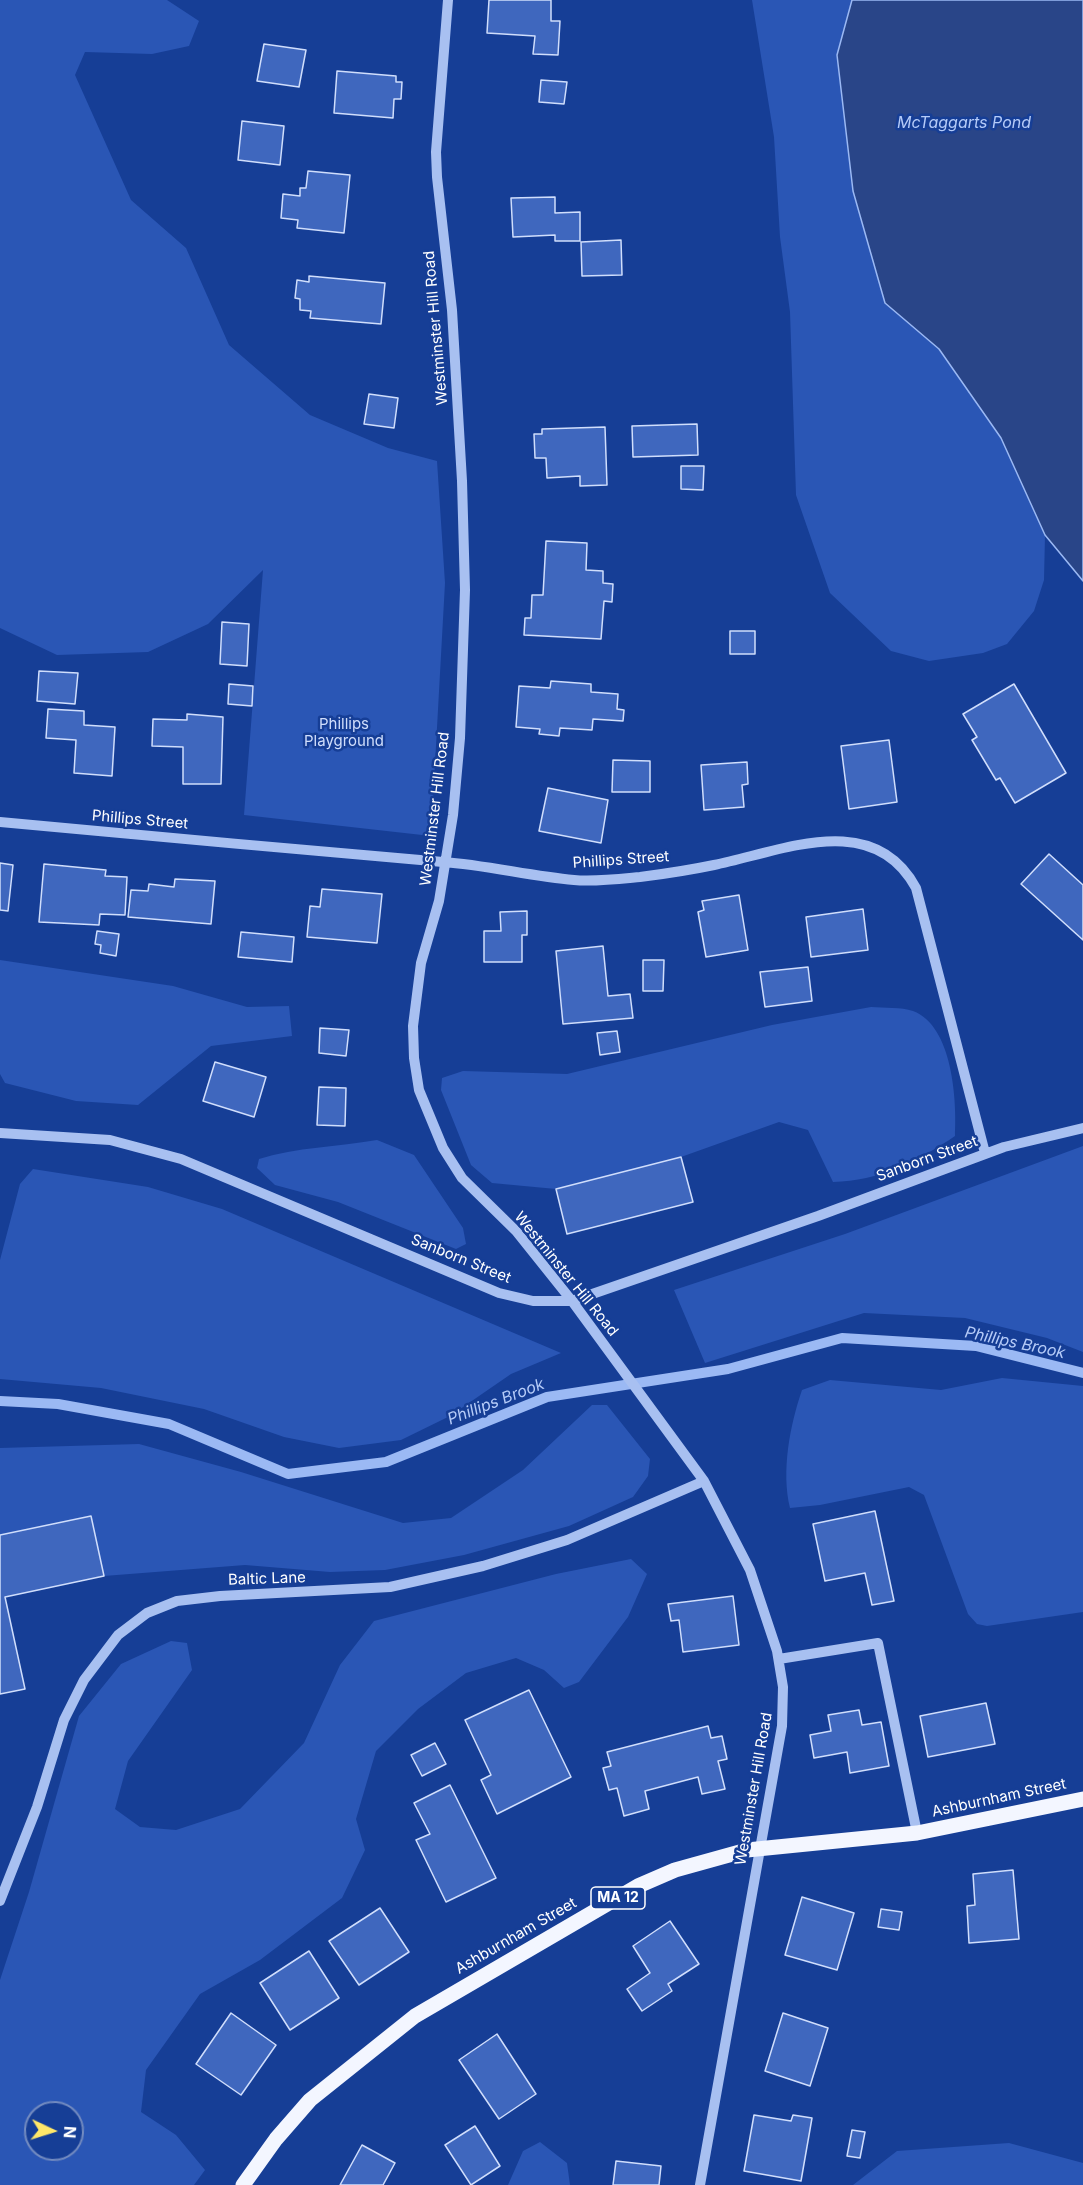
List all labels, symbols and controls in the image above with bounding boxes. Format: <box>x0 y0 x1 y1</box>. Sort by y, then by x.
water label: McTaggarts Pond <box>897 113 1031 133</box>
street label: Westminster Hill Road <box>420 250 452 406</box>
park label: Phillips Playground <box>304 715 384 750</box>
street label: Westminster Hill Road <box>417 731 453 887</box>
street label: Phillips Street <box>91 807 189 833</box>
street label: Phillips Street <box>572 848 670 872</box>
street label: Sanborn Street <box>874 1132 980 1186</box>
street label: Westminster Hill Road <box>510 1208 622 1340</box>
street label: Sanborn Street <box>408 1231 514 1287</box>
water label: Phillips Brook <box>963 1323 1067 1363</box>
water label: Phillips Brook <box>445 1375 547 1429</box>
street label: Baltic Lane <box>228 1569 306 1589</box>
street label: Westminster Hill Road <box>732 1711 776 1867</box>
street label: Ashburnham Street <box>930 1775 1068 1821</box>
road number: MA 12 <box>591 1887 645 1909</box>
street label: Ashburnham Street <box>452 1894 580 1978</box>
north arrow <box>24 2101 84 2161</box>
text: N <box>60 2125 80 2139</box>

